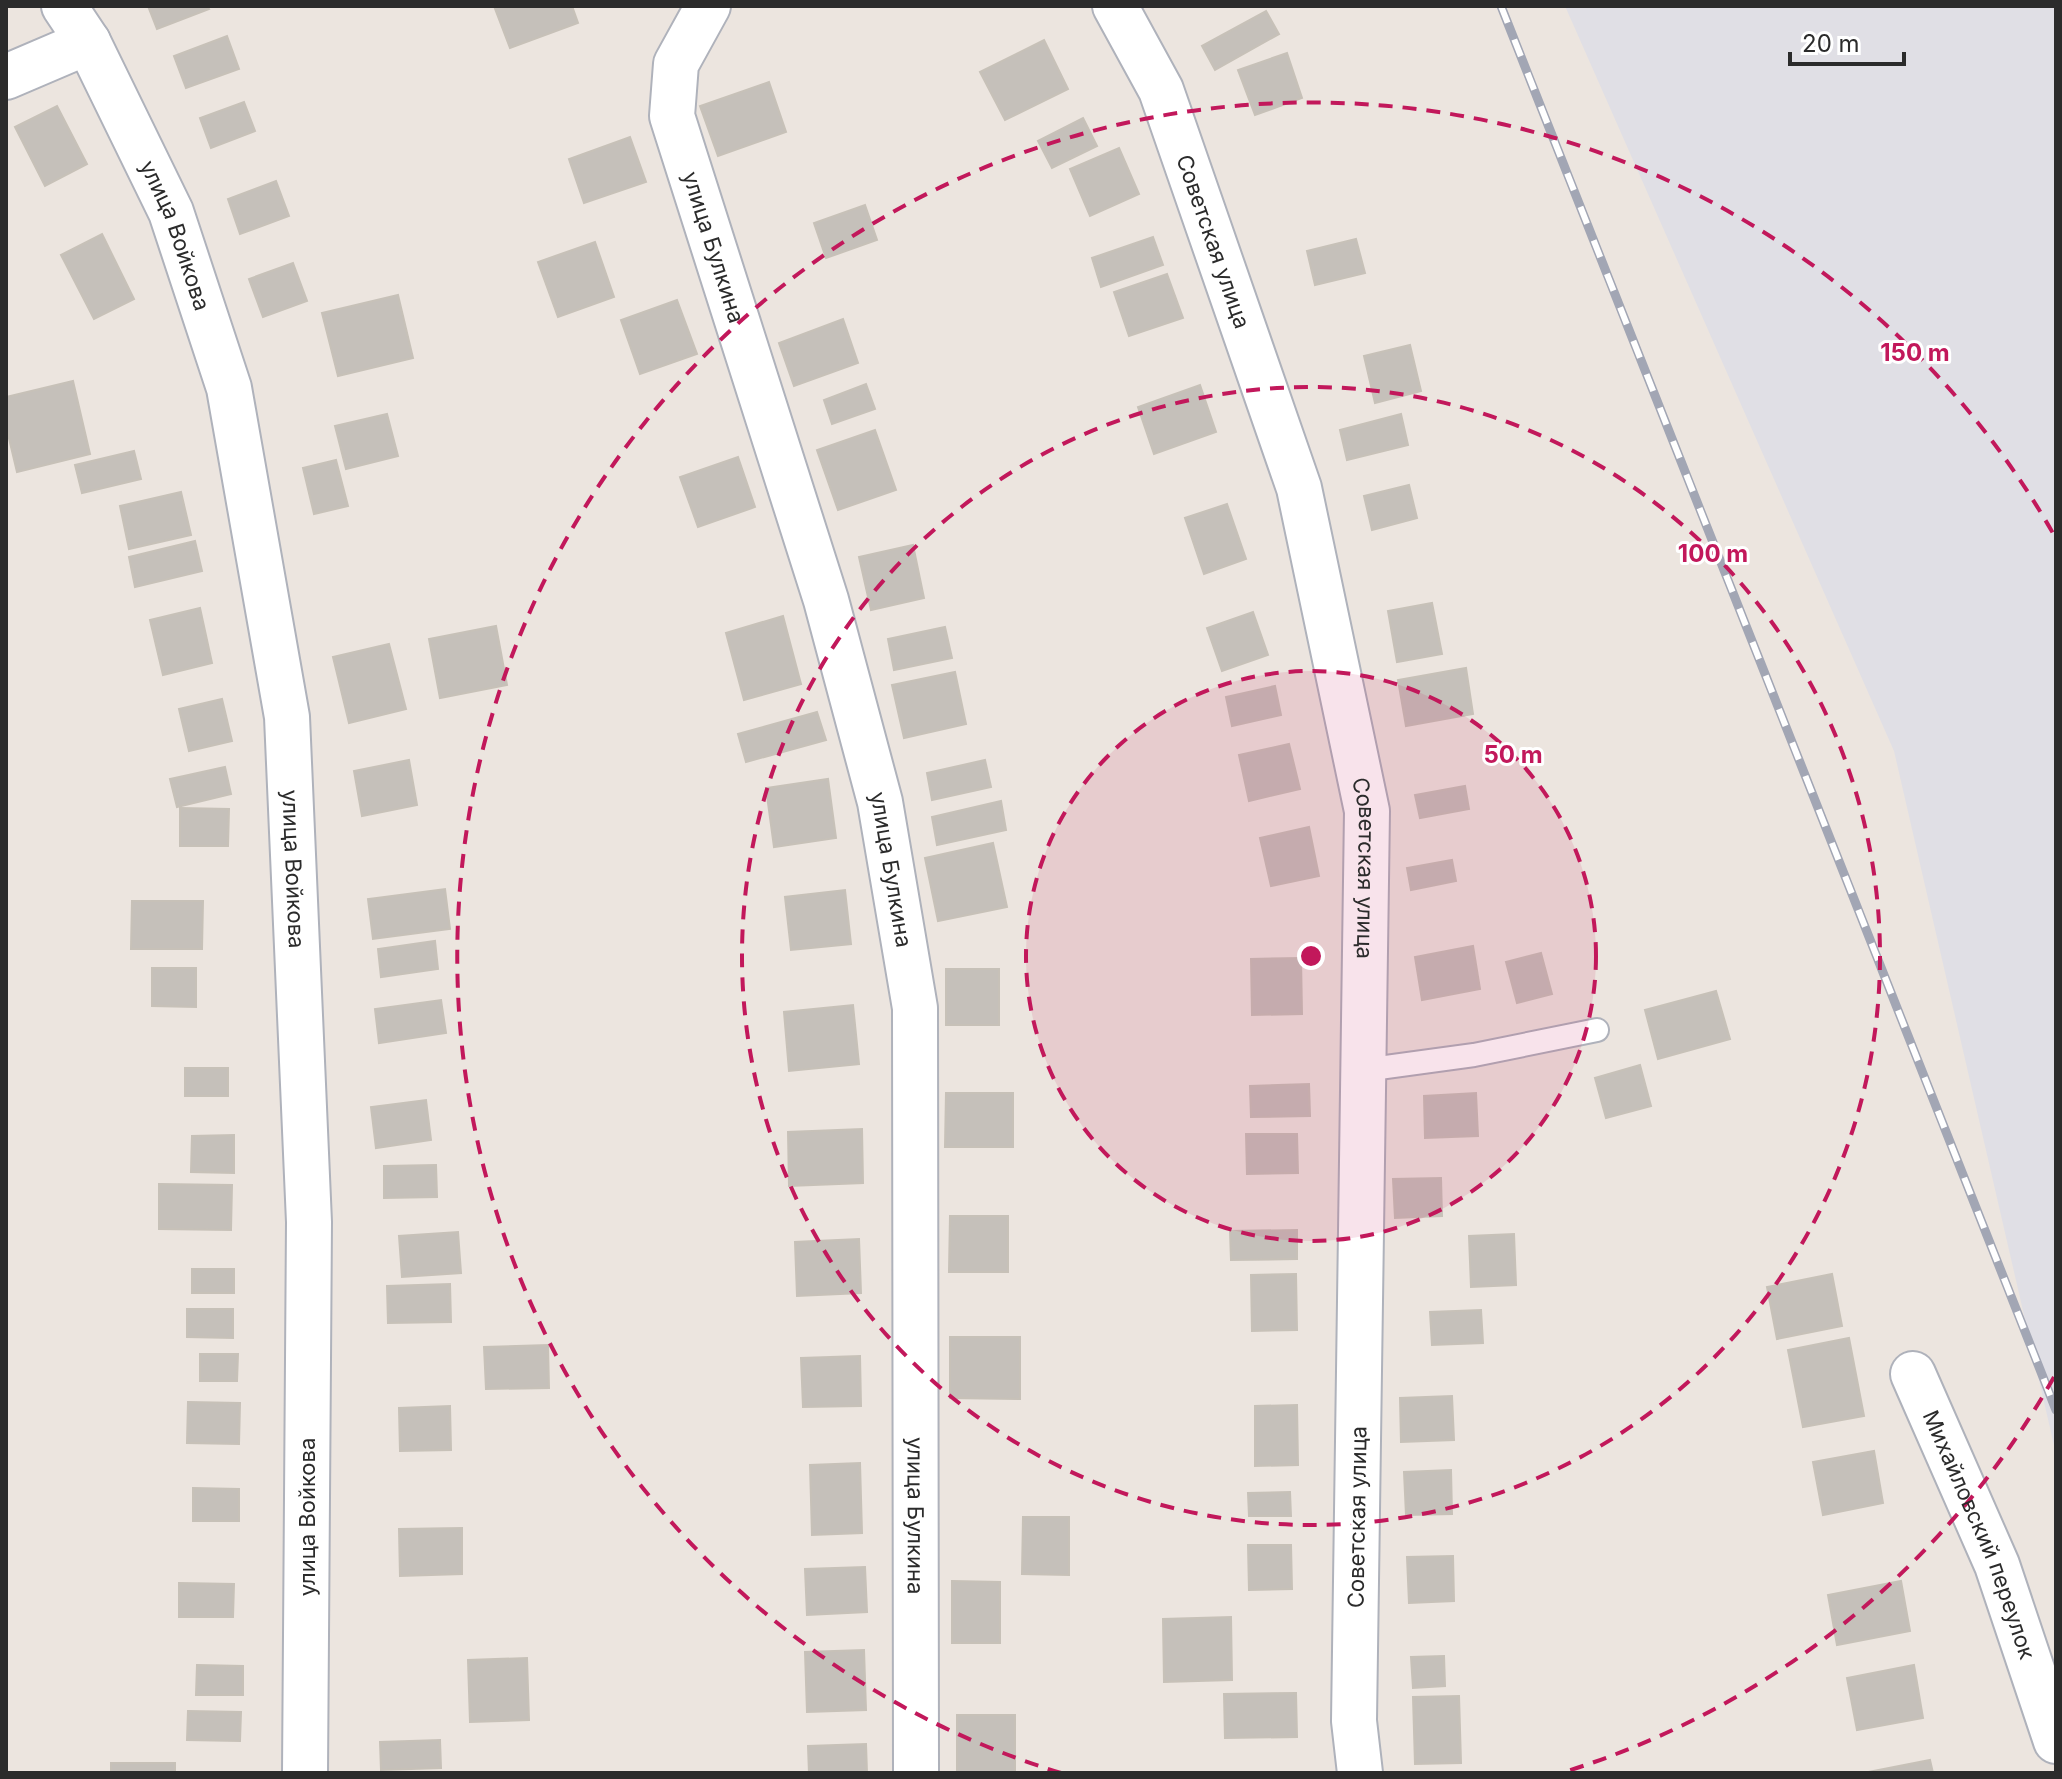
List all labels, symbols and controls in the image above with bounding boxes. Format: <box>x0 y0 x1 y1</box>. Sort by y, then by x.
scale bar <box>1790 16 1904 66</box>
text: 20 m <box>1802 29 1860 58</box>
street label: Советская улица <box>1171 151 1256 332</box>
street label: улица Войкова <box>135 156 216 314</box>
street label: улица Булкина <box>677 168 750 326</box>
text: 150 m <box>1880 338 1950 367</box>
text: 100 m <box>1678 539 1748 568</box>
text: 50 m <box>1483 740 1543 769</box>
street label: Советская улица <box>1347 775 1380 959</box>
street label: улица Войкова <box>277 789 310 949</box>
street label: улица Булкина <box>865 789 917 949</box>
centre of rings <box>1297 942 1325 970</box>
street label: Михайловский переулок <box>1918 1406 2041 1663</box>
street label: Советская улица <box>1342 1426 1372 1608</box>
street label: улица Булкина <box>903 1437 929 1594</box>
street label: улица Войкова <box>294 1438 320 1596</box>

